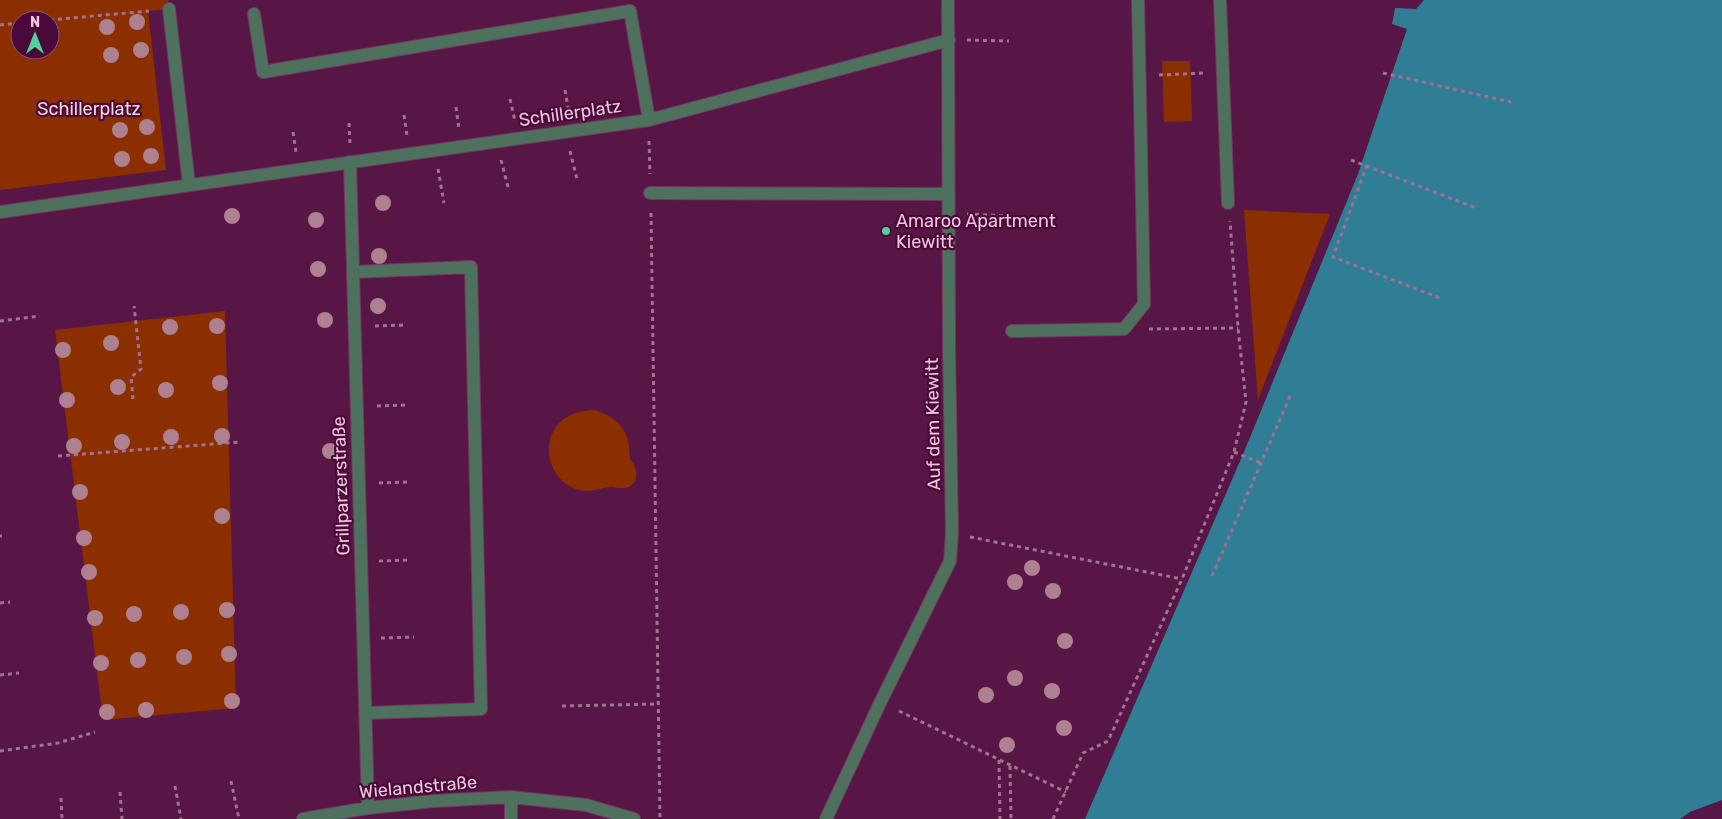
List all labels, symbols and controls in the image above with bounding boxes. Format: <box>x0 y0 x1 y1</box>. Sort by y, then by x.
north arrow <box>10 10 60 60</box>
text: N <box>30 14 40 31</box>
street label: Schillerplatz <box>517 95 623 131</box>
park label: Schillerplatz <box>37 98 141 120</box>
place label: Amaroo Apartment Kiewitt <box>896 210 1056 253</box>
marker: Amaroo Apartment Kiewitt <box>880 225 892 237</box>
street label: Auf dem Kiewitt <box>921 357 945 491</box>
street label: Grillparzerstraße <box>328 416 354 556</box>
street label: Wielandstraße <box>358 771 478 803</box>

